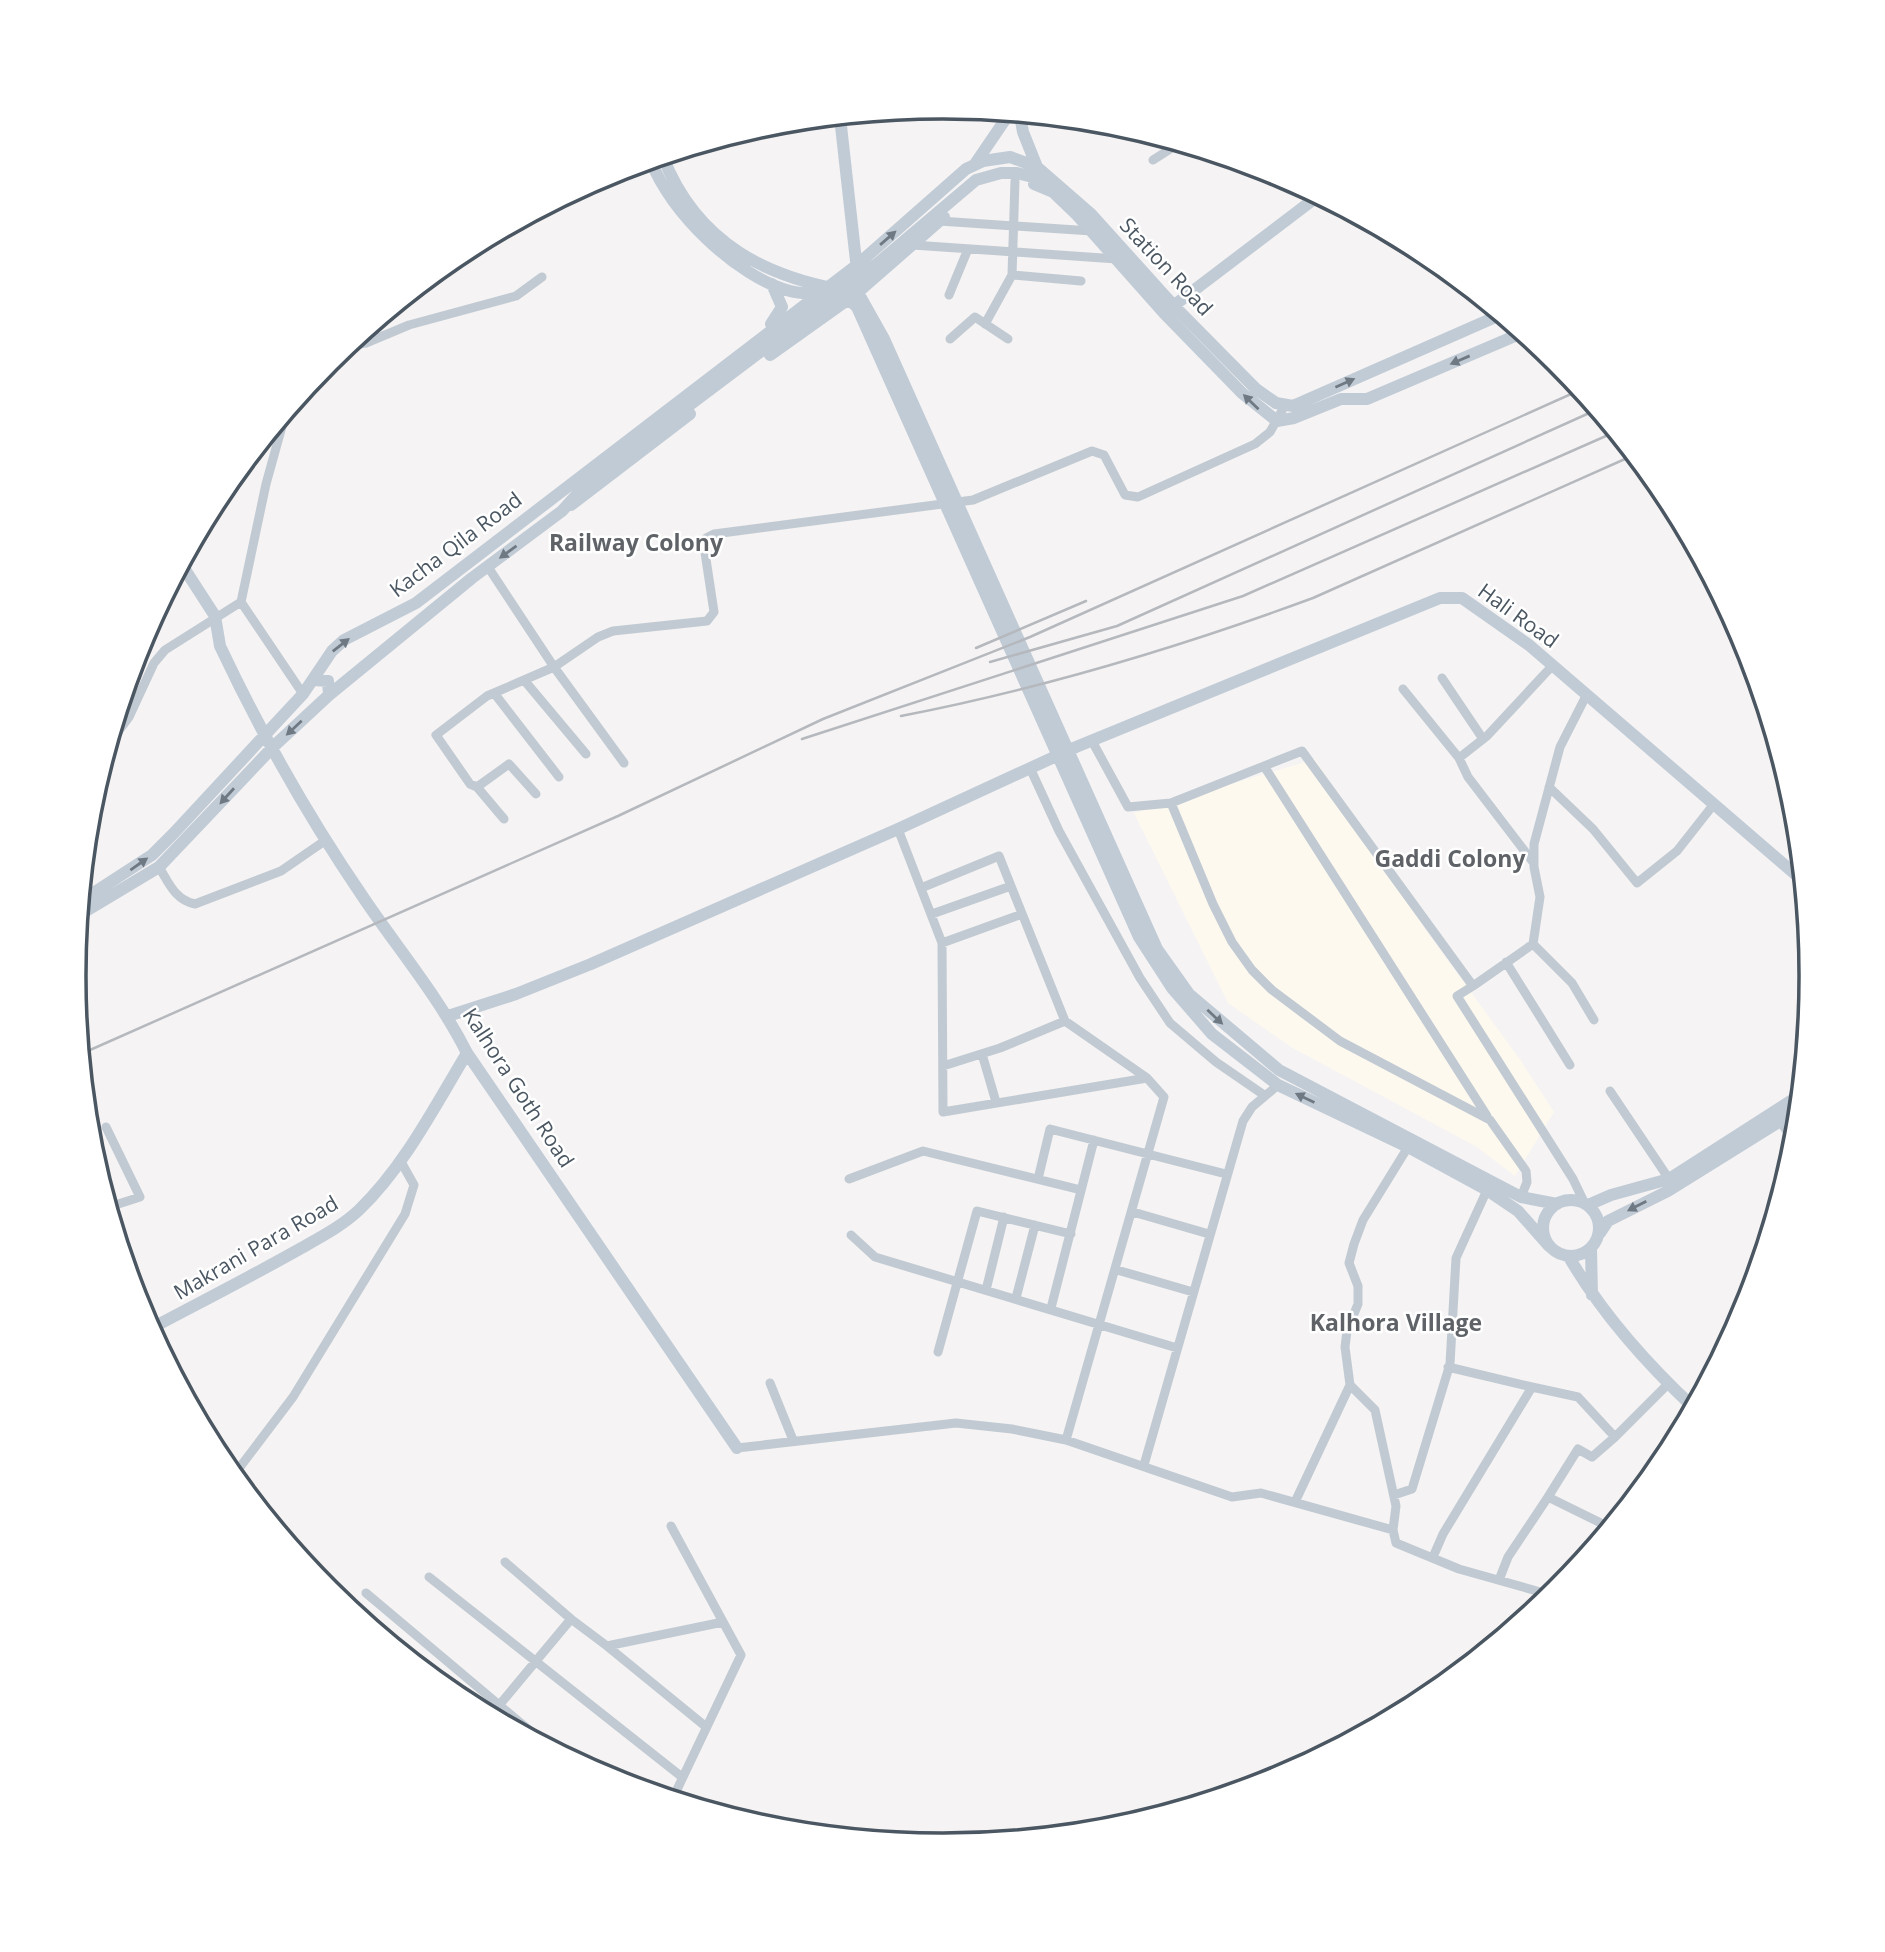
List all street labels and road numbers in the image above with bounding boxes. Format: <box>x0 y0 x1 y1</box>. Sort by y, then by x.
street label: Station Road <box>1114 211 1219 321</box>
street label: Kacha Qila Road <box>384 485 527 603</box>
street label: Hali Road <box>1473 576 1565 654</box>
street label: Kalhora Goth Road <box>457 1002 581 1173</box>
street label: Makrani Para Road <box>168 1189 343 1306</box>

